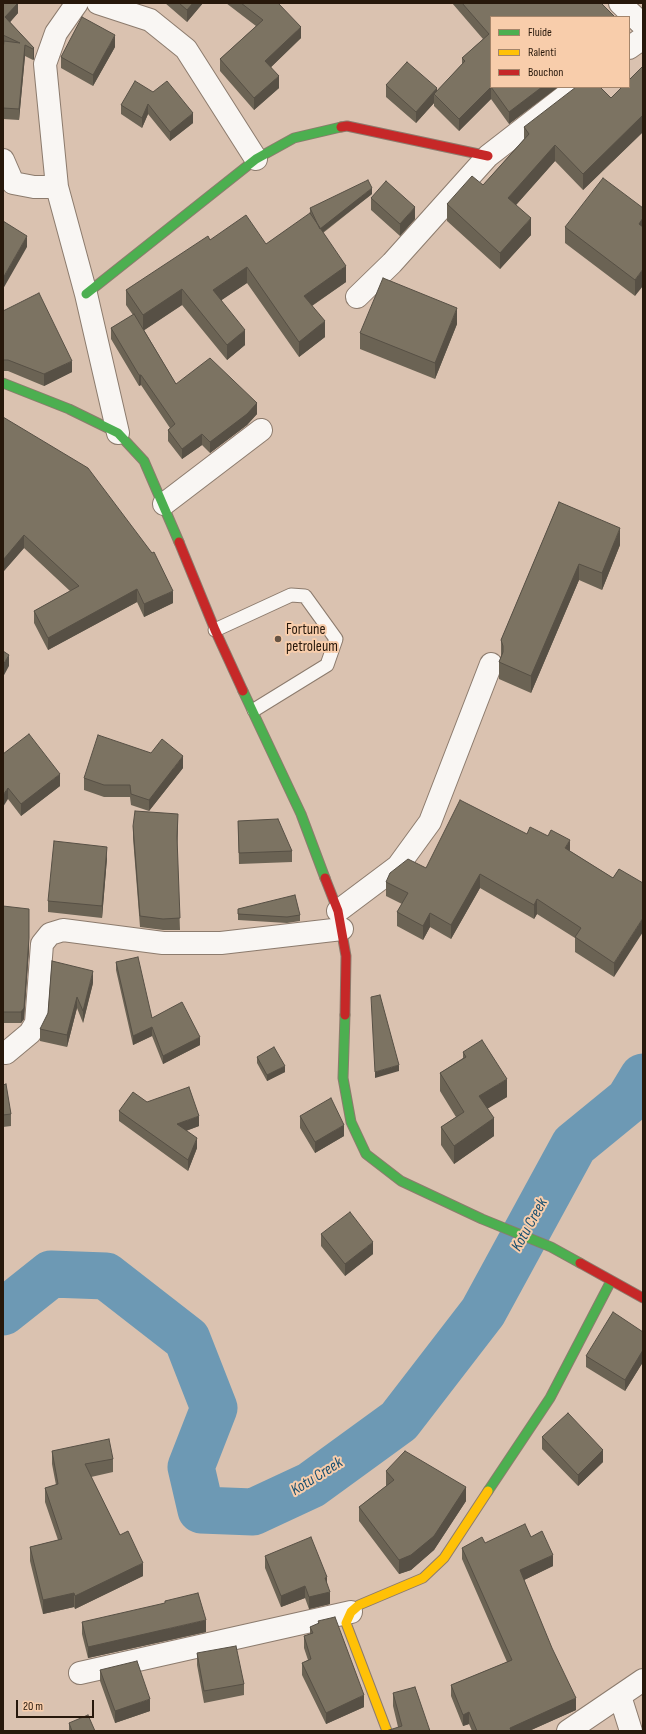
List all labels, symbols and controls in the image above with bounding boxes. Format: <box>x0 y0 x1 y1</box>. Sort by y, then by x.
legend <box>490 16 630 88</box>
text: Fluide <box>528 25 552 40</box>
text: Ralenti <box>528 45 556 60</box>
text: Bouchon <box>528 65 563 80</box>
place label: Fortune petroleum <box>286 621 338 656</box>
marker: Fortune petroleum <box>273 634 283 644</box>
water label: Kotu Creek <box>508 1195 552 1255</box>
water label: Kotu Creek <box>288 1454 346 1500</box>
scale bar <box>18 1692 96 1718</box>
text: 20 m <box>23 1699 43 1714</box>

